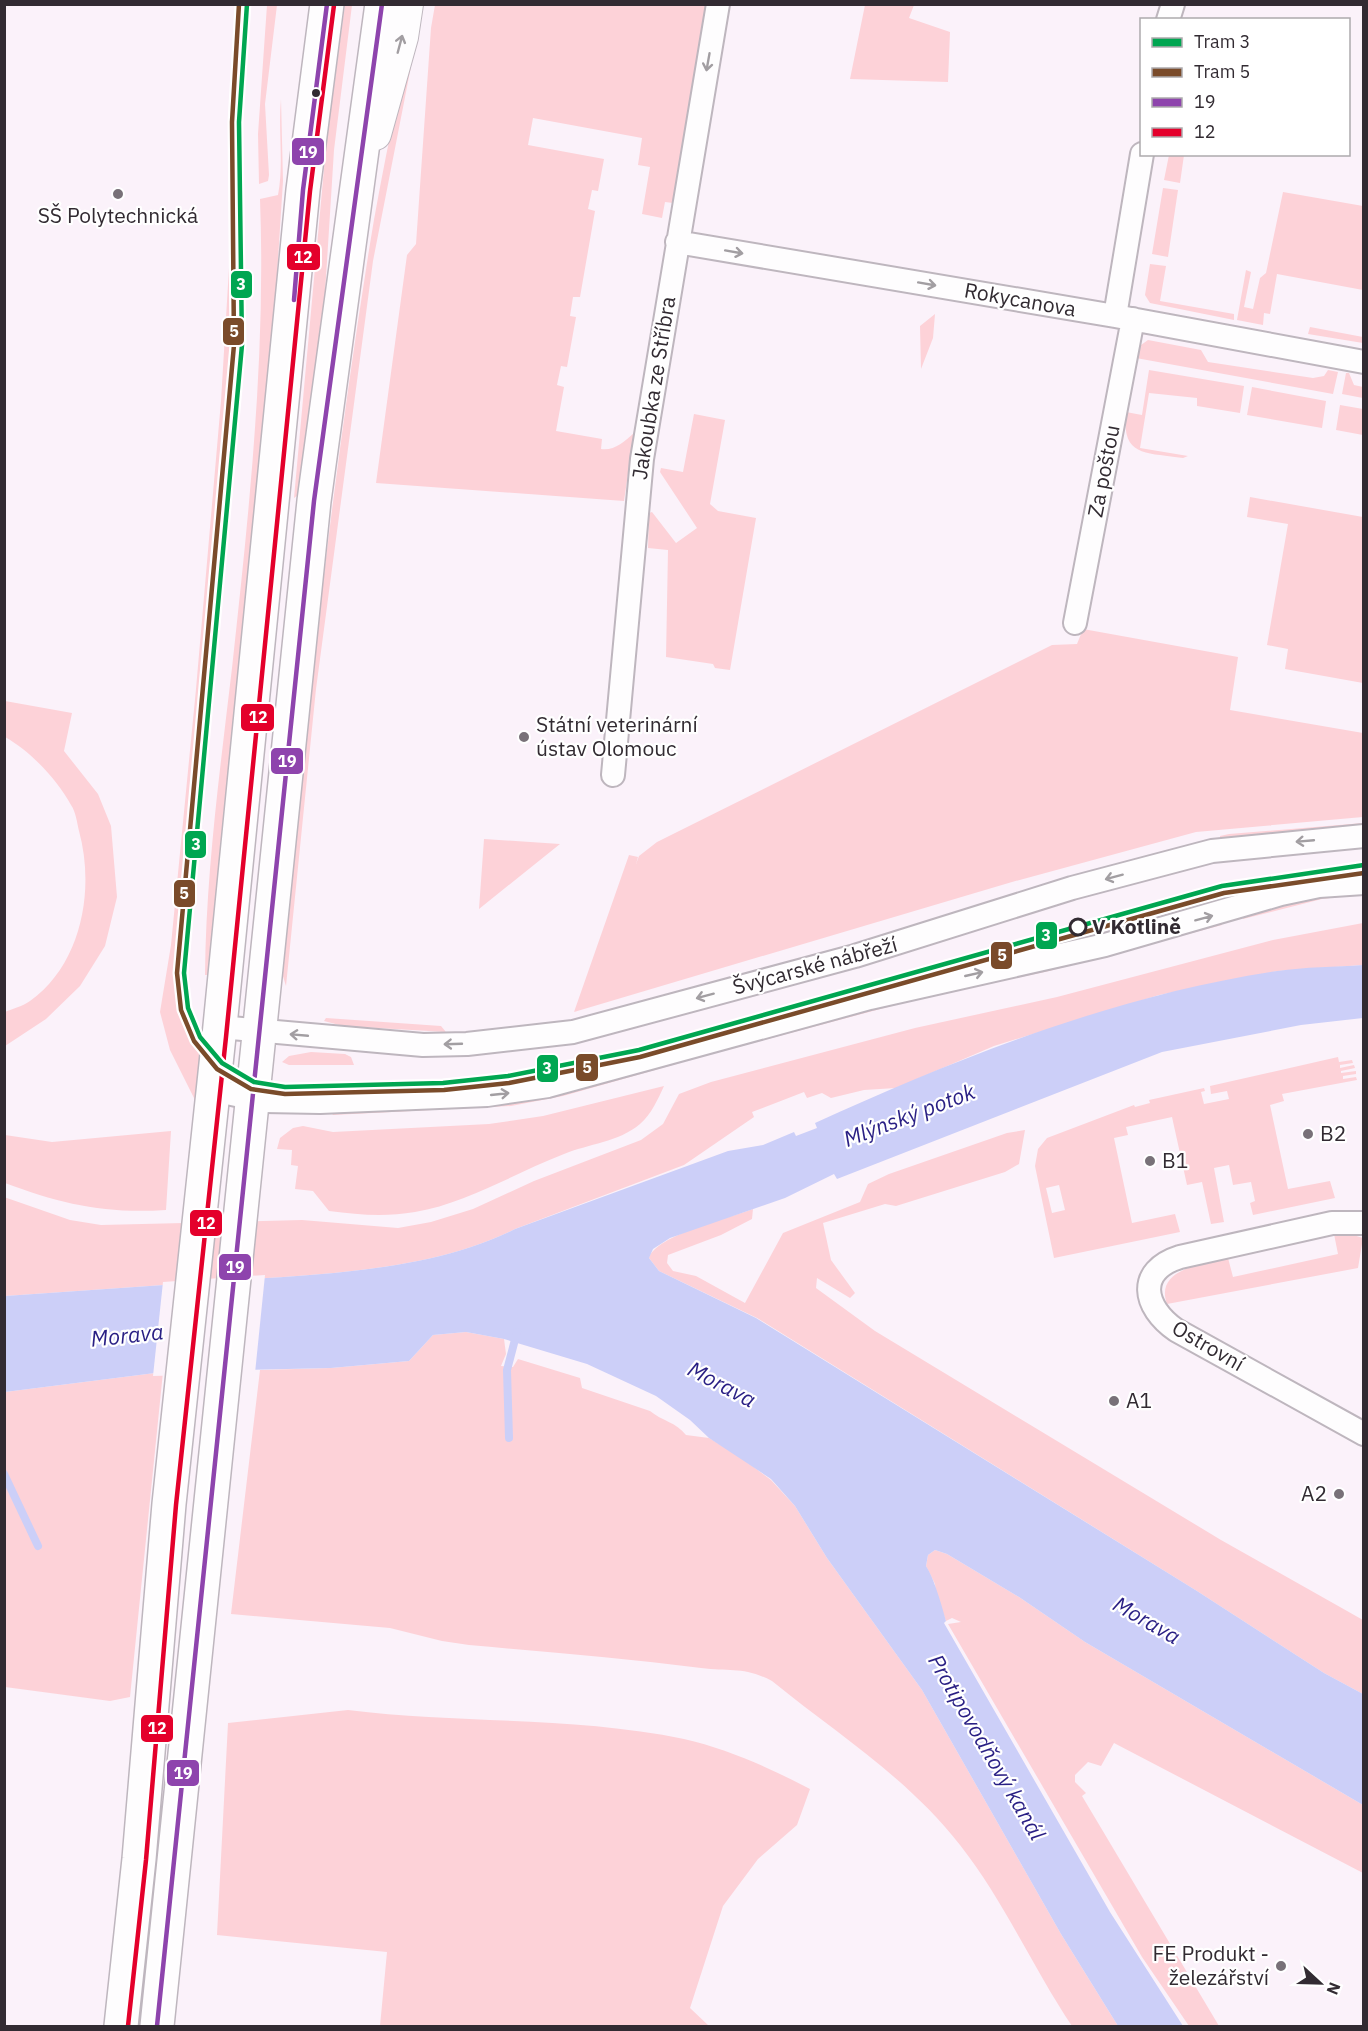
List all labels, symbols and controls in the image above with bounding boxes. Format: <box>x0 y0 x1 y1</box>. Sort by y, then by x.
legend <box>1140 18 1350 156</box>
text: Tram 3 <box>1194 30 1250 53</box>
one-way arrow <box>395 35 406 54</box>
one-way arrow <box>703 52 714 71</box>
text: Tram 5 <box>1194 60 1250 83</box>
unlabelled marker <box>310 87 322 99</box>
text: 19 <box>1194 90 1216 113</box>
text: 12 <box>1194 120 1216 143</box>
line badge: 19 <box>291 137 325 166</box>
text: 19 <box>298 142 318 162</box>
marker: SŠ Polytechnická <box>111 187 125 201</box>
place label: SŠ Polytechnická <box>38 201 198 229</box>
line badge: 12 <box>286 243 321 271</box>
text: 12 <box>293 247 313 267</box>
one-way arrow <box>724 247 744 258</box>
line badge: 3 <box>230 270 253 299</box>
text: 3 <box>236 274 246 294</box>
street label: Rokycanova <box>962 275 1078 323</box>
one-way arrow <box>916 279 936 290</box>
street label: Jakoubka ze Stříbra <box>625 294 681 481</box>
line badge: 5 <box>222 317 245 346</box>
text: 5 <box>229 321 239 341</box>
street label: Za poštou <box>1080 422 1126 519</box>
line badge: 12 <box>240 703 275 732</box>
text: 12 <box>248 707 268 727</box>
place label: Státní veterinární ústav Olomouc <box>536 710 698 762</box>
marker: Státní veterinární ústav Olomouc <box>517 730 531 744</box>
line badge: 19 <box>270 747 304 775</box>
text: 19 <box>277 751 297 771</box>
line badge: 3 <box>184 830 207 859</box>
text: 3 <box>191 834 201 854</box>
one-way arrow <box>1296 836 1316 847</box>
one-way arrow <box>1105 872 1124 883</box>
line badge: 5 <box>173 879 196 908</box>
text: 5 <box>179 883 189 903</box>
place label: V Kotlině <box>1092 912 1181 940</box>
one-way arrow <box>1194 912 1213 923</box>
marker: V Kotlině <box>1069 918 1087 936</box>
line badge: 3 <box>1035 921 1058 950</box>
text: 3 <box>1041 925 1051 945</box>
street label: Švýcarské nábřeží <box>729 930 900 1000</box>
line badge: 5 <box>990 941 1013 970</box>
text: 5 <box>997 945 1007 965</box>
one-way arrow <box>964 967 983 979</box>
one-way arrow <box>696 991 715 1003</box>
one-way arrow <box>290 1029 310 1040</box>
one-way arrow <box>443 1038 463 1050</box>
line badge: 5 <box>575 1053 599 1082</box>
line badge: 3 <box>536 1054 559 1083</box>
text: 5 <box>582 1057 592 1077</box>
text: 3 <box>542 1058 552 1078</box>
water label: Mlýnský potok <box>839 1076 979 1153</box>
one-way arrow <box>490 1088 510 1099</box>
place label: B2 <box>1320 1119 1346 1147</box>
marker: B2 <box>1301 1127 1315 1141</box>
place label: B1 <box>1162 1146 1188 1174</box>
marker: B1 <box>1143 1154 1157 1168</box>
line badge: 12 <box>189 1209 223 1237</box>
text: 12 <box>196 1213 216 1233</box>
line badge: 19 <box>218 1253 252 1281</box>
text: 19 <box>225 1257 245 1277</box>
street label: Ostrovní <box>1167 1313 1250 1377</box>
water label: Morava <box>89 1316 165 1353</box>
water label: Morava <box>683 1354 761 1414</box>
place label: A1 <box>1126 1386 1152 1414</box>
marker: A1 <box>1107 1394 1121 1408</box>
place label: A2 <box>1301 1479 1327 1507</box>
marker: A2 <box>1332 1487 1346 1501</box>
water label: Morava <box>1108 1589 1186 1650</box>
water label: Protipovodňový kanál <box>922 1648 1053 1845</box>
line badge: 12 <box>140 1714 174 1743</box>
text: 12 <box>147 1718 167 1738</box>
line badge: 19 <box>166 1759 200 1787</box>
text: 19 <box>173 1763 193 1783</box>
place label: FE Produkt - železářství <box>1153 1939 1269 1991</box>
north arrow <box>1290 1953 1350 2013</box>
marker: FE Produkt - železářství <box>1274 1959 1288 1973</box>
text: N <box>1322 1979 1345 1998</box>

